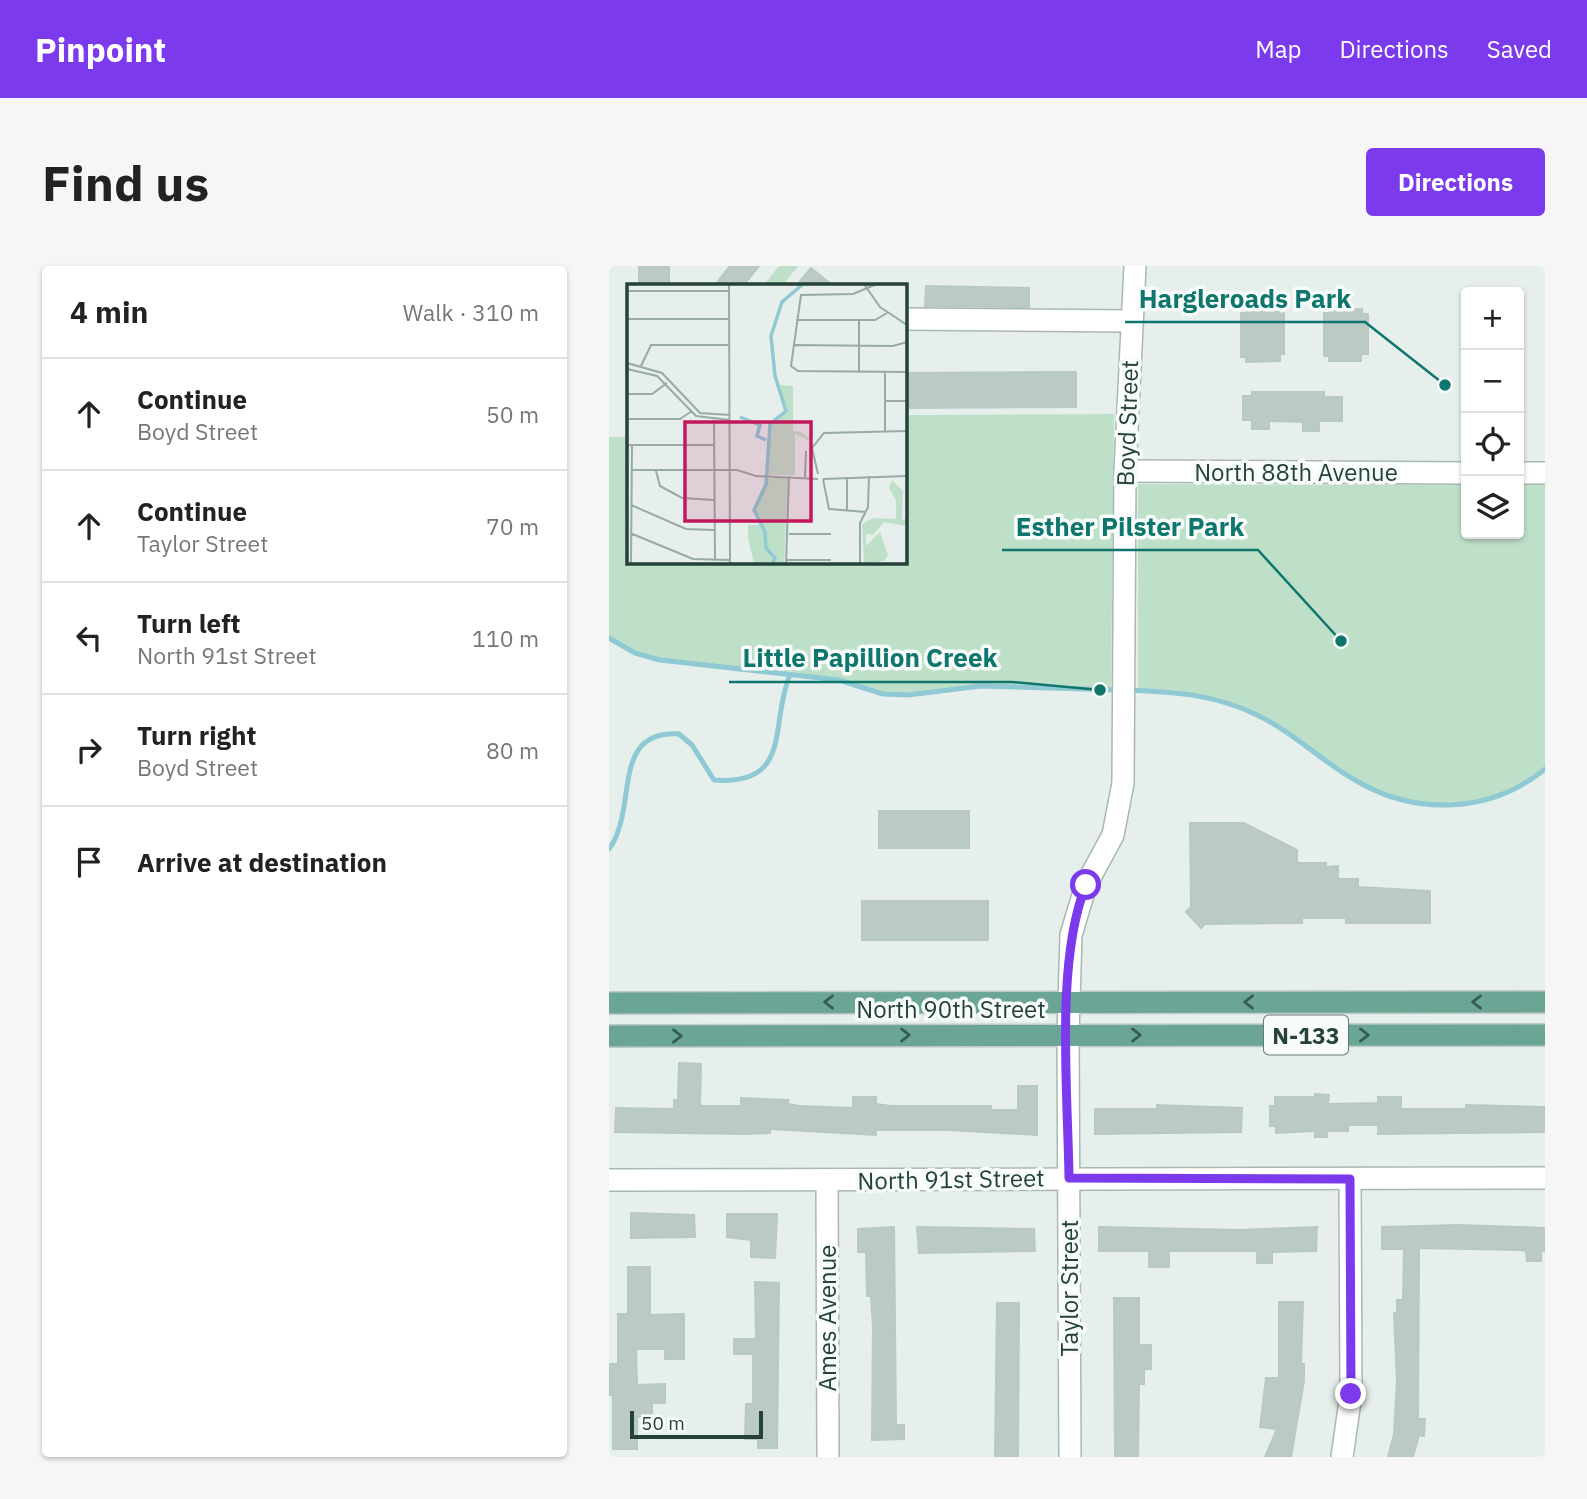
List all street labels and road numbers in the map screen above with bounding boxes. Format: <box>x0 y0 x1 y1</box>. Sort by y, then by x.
street label: Boyd Street <box>1109 359 1145 487</box>
street label: North 88th Avenue <box>1194 456 1398 488</box>
street label: North 90th Street <box>856 993 1046 1025</box>
road number: N-133 <box>1264 1016 1348 1055</box>
street label: North 91st Street <box>857 1161 1045 1197</box>
street label: Taylor Street <box>1053 1220 1085 1357</box>
street label: Ames Avenue <box>811 1245 843 1392</box>

